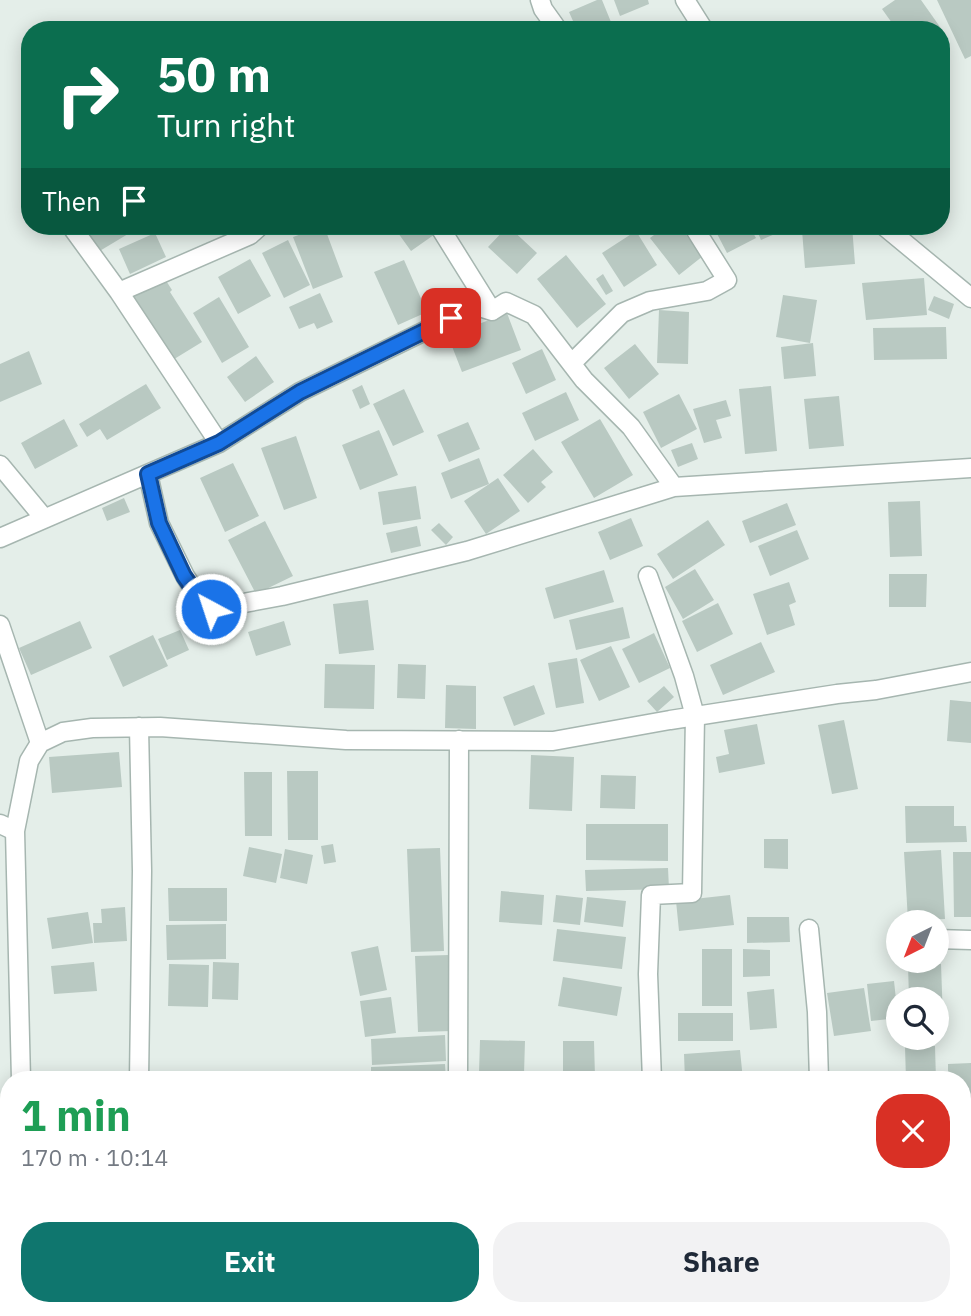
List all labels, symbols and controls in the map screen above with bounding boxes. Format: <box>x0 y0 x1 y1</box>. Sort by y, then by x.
text: 50 m <box>157 42 271 105</box>
icon: right <box>42 49 133 140</box>
text: Turn right <box>157 104 295 146</box>
icon: arrive <box>115 182 153 220</box>
text: Then <box>42 184 101 218</box>
pin <box>421 288 481 348</box>
icon: arrive <box>432 299 470 337</box>
position arrow <box>174 572 248 646</box>
north arrow <box>886 910 948 973</box>
map controls <box>886 910 949 1050</box>
button: search <box>886 987 949 1050</box>
text: 1 min <box>21 1088 131 1143</box>
button: close <box>876 1094 950 1168</box>
text: 170 m · 10:14 <box>21 1142 168 1172</box>
button: Exit <box>21 1222 479 1302</box>
button: Share <box>493 1222 950 1302</box>

